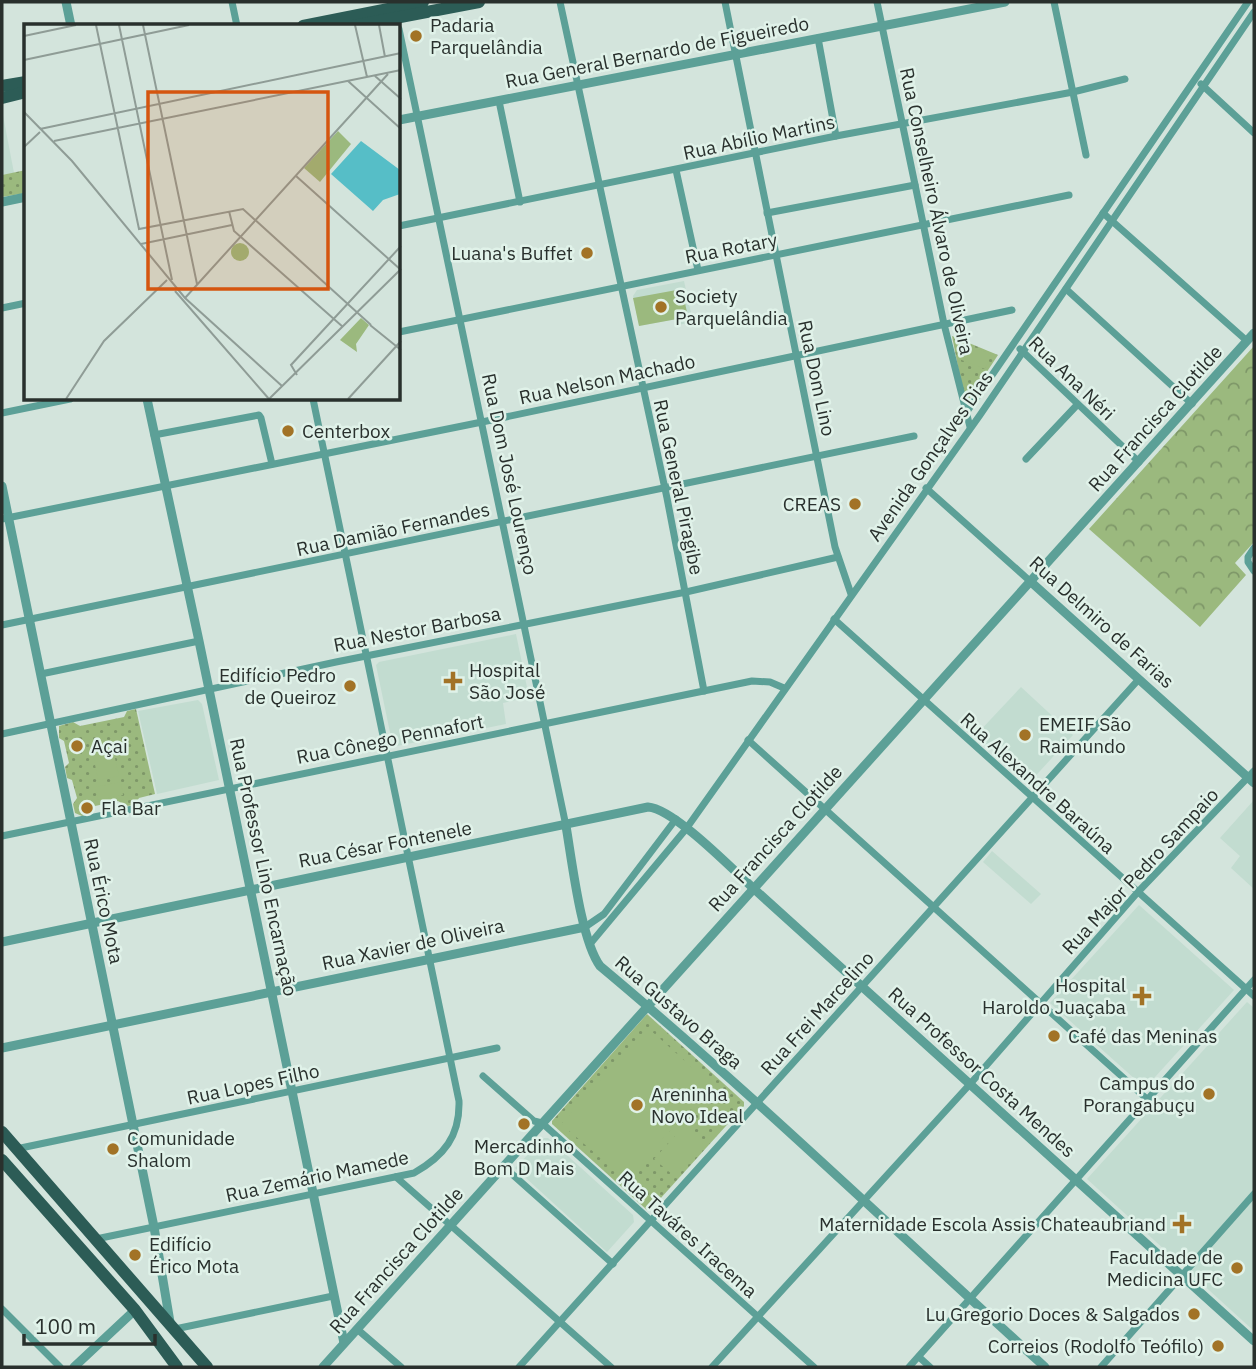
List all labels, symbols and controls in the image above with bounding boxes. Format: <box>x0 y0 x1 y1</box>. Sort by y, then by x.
street label: Rua General Bernardo de Figueiredo <box>503 11 811 93</box>
place label: Padaria Parquelândia <box>430 13 543 59</box>
inset map <box>24 24 401 401</box>
marker: Padaria Parquelândia <box>408 28 424 44</box>
street label: Rua Conselheiro Álvaro de Oliveira <box>895 65 979 357</box>
street label: Rua Abílio Martins <box>681 109 837 165</box>
street label: Rua Rotary <box>683 227 780 269</box>
place label: Luana's Buffet <box>451 241 573 265</box>
marker: Luana's Buffet <box>579 245 595 261</box>
place label: Society Parquelândia <box>675 284 788 330</box>
marker: Society Parquelândia <box>653 299 669 315</box>
street label: Rua Dom Lino <box>793 318 841 438</box>
street label: Rua Ana Néri <box>1024 331 1120 425</box>
street label: Rua Francisca Clotilde <box>1083 340 1227 496</box>
street label: Rua Nelson Machado <box>517 349 697 409</box>
street label: Avenida Gonçalves Dias <box>862 366 998 546</box>
street label: Rua Dom José Lourenço <box>477 371 543 577</box>
street label: Rua General Piragibe <box>649 397 709 577</box>
place label: Centerbox <box>302 419 390 443</box>
marker: Centerbox <box>280 423 296 439</box>
place label: CREAS <box>783 492 841 516</box>
marker: CREAS <box>847 496 863 512</box>
street label: Rua Damião Fernandes <box>294 497 492 561</box>
street label: Rua Delmiro de Farias <box>1025 551 1179 693</box>
street label: Rua Nestor Barbosa <box>331 601 503 657</box>
place label: Hospital São José <box>469 658 545 704</box>
place label: Edifício Pedro de Queiroz <box>219 663 336 709</box>
marker: Hospital São José <box>443 671 463 691</box>
marker: Edifício Pedro de Queiroz <box>342 678 358 694</box>
street label: Rua Alexandre Baraúna <box>956 707 1120 859</box>
street label: Rua Cônego Pennafort <box>294 709 486 769</box>
place label: EMEIF São Raimundo <box>1039 712 1131 758</box>
marker: EMEIF São Raimundo <box>1017 727 1033 743</box>
place label: Açai <box>91 734 128 758</box>
street label: Rua Professor Lino Encarnação <box>225 736 303 998</box>
marker: Açai <box>69 738 85 754</box>
street label: Rua Francisca Clotilde <box>703 760 847 916</box>
street label: Rua Major Pedro Sampaio <box>1057 783 1223 959</box>
place label: Fla Bar <box>101 796 161 820</box>
marker: Fla Bar <box>79 800 95 816</box>
street label: Rua César Fontenele <box>296 815 474 873</box>
street label: Rua Érico Mota <box>79 836 129 966</box>
street label: Rua Xavier de Oliveira <box>320 913 506 975</box>
street label: Rua Frei Marcelino <box>755 946 879 1080</box>
street label: Rua Gustavo Braga <box>610 950 748 1074</box>
place label: Hospital Haroldo Juaçaba <box>982 973 1126 1019</box>
street label: Rua Professor Costa Mendes <box>883 982 1081 1162</box>
marker: Hospital Haroldo Juaçaba <box>1132 986 1152 1006</box>
place label: Café das Meninas <box>1068 1024 1217 1048</box>
marker: Café das Meninas <box>1046 1028 1062 1044</box>
street label: Rua Lopes Filho <box>185 1058 321 1110</box>
place label: Campus do Porangabuçu <box>1083 1071 1195 1117</box>
place label: Areninha Novo Ideal <box>651 1082 744 1128</box>
marker: Campus do Porangabuçu <box>1201 1086 1217 1102</box>
marker: Areninha Novo Ideal <box>629 1097 645 1113</box>
marker: Mercadinho Bom D Mais <box>516 1116 532 1132</box>
place label: Comunidade Shalom <box>127 1126 235 1172</box>
place label: Mercadinho Bom D Mais <box>474 1134 574 1180</box>
marker: Comunidade Shalom <box>105 1141 121 1157</box>
street label: Rua Zemário Mamede <box>223 1145 411 1207</box>
street label: Rua Taváres Iracema <box>614 1165 762 1303</box>
street label: Rua Francisca Clotilde <box>324 1182 468 1338</box>
place label: Maternidade Escola Assis Chateaubriand <box>819 1212 1166 1236</box>
marker: Maternidade Escola Assis Chateaubriand <box>1172 1214 1192 1234</box>
place label: Edifício Érico Mota <box>149 1232 239 1278</box>
place label: Faculdade de Medicina UFC <box>1107 1245 1223 1291</box>
marker: Edifício Érico Mota <box>127 1247 143 1263</box>
marker: Faculdade de Medicina UFC <box>1229 1260 1245 1276</box>
scale bar <box>24 1302 156 1346</box>
place label: Lu Gregorio Doces & Salgados <box>925 1302 1180 1326</box>
marker: Lu Gregorio Doces & Salgados <box>1186 1306 1202 1322</box>
text: 100 m <box>35 1312 96 1340</box>
place label: Correios (Rodolfo Teófilo) <box>988 1334 1204 1358</box>
marker: Correios (Rodolfo Teófilo) <box>1210 1338 1226 1354</box>

